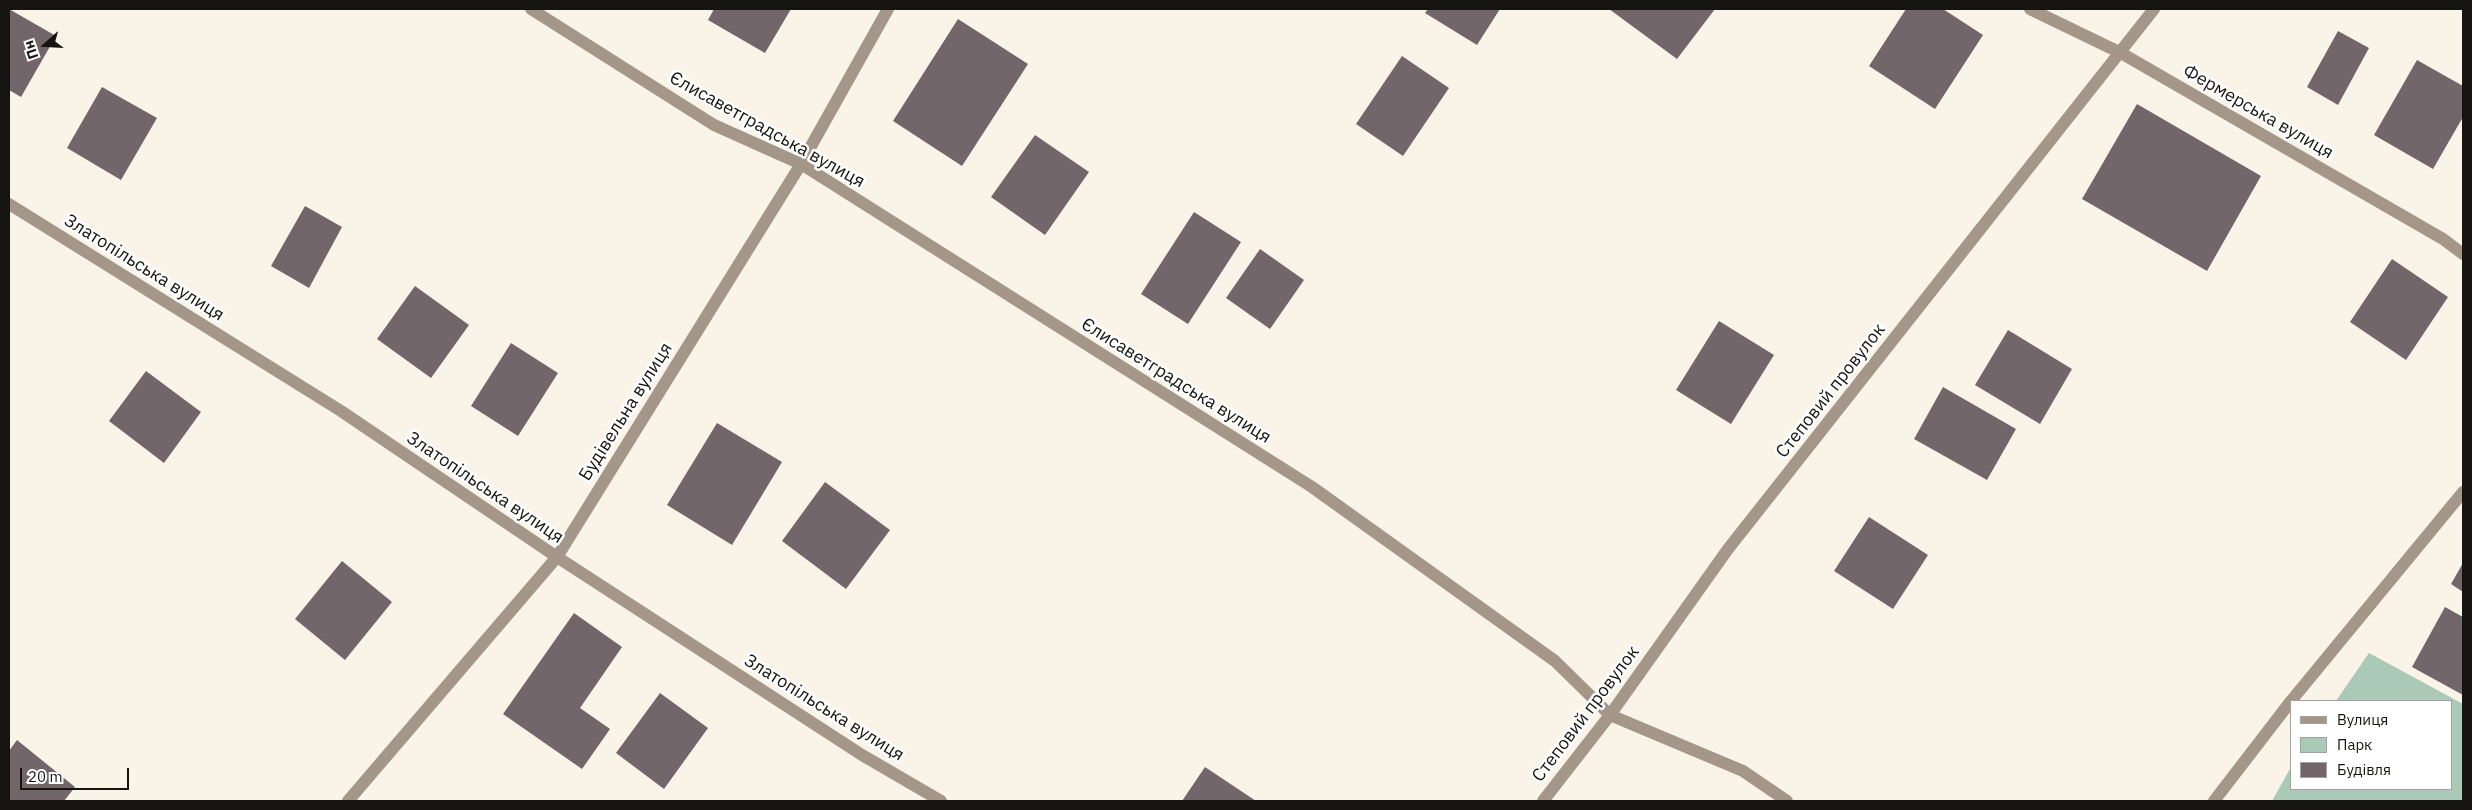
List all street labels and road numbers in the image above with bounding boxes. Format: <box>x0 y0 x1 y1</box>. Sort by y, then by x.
street label: Фермерська вулиця <box>2179 60 2337 164</box>
street label: Єлисаветградська вулиця <box>666 67 868 193</box>
street label: Златопільська вулиця <box>60 210 228 326</box>
street label: Єлисаветградська вулиця <box>1077 314 1275 448</box>
street label: Степовий провулок <box>1772 319 1890 463</box>
street label: Будівельна вулиця <box>575 339 677 485</box>
street label: Златопільська вулиця <box>402 427 568 549</box>
street label: Степовий провулок <box>1528 642 1644 786</box>
street label: Златопільська вулиця <box>740 650 908 766</box>

